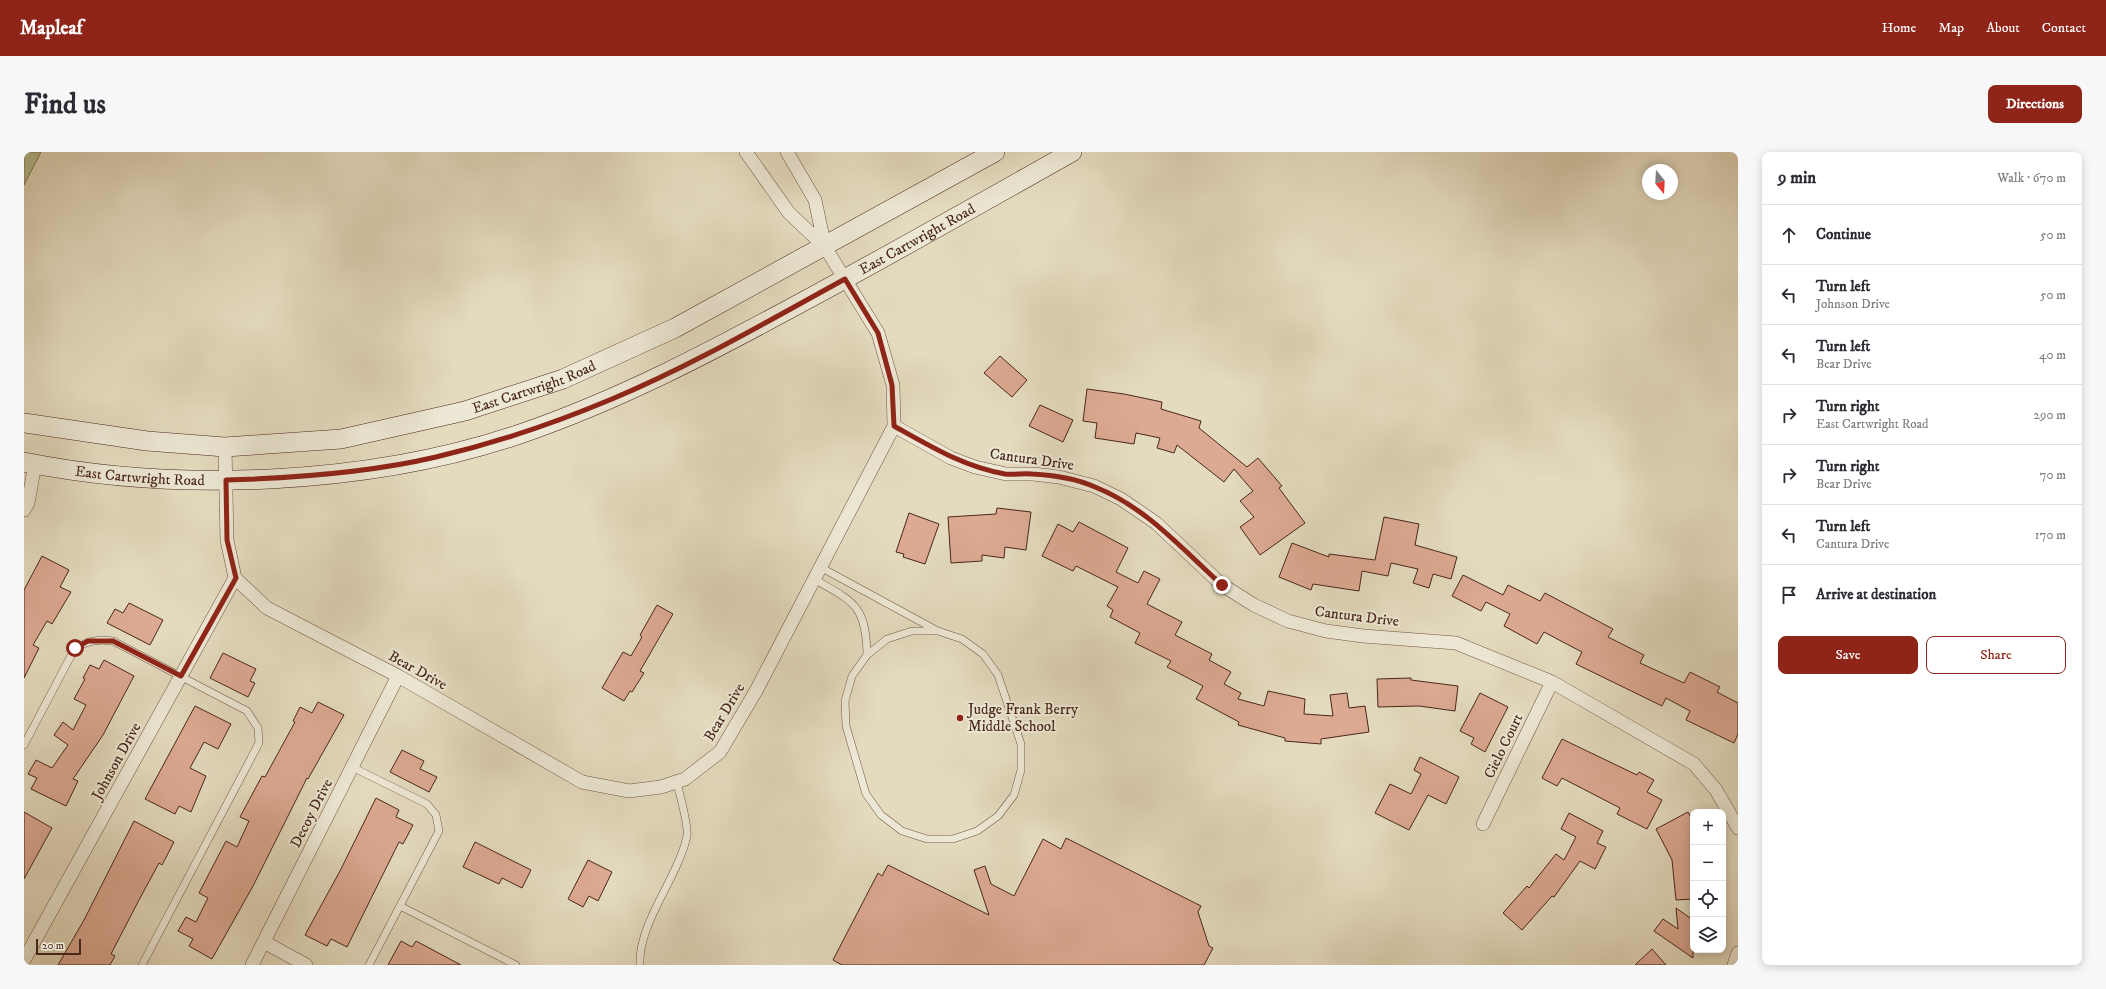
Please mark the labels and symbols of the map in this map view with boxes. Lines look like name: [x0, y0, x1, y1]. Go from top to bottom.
north arrow: [1642, 164, 1678, 200]
street label: East Cartwright Road: [856, 199, 979, 279]
street label: East Cartwright Road: [470, 356, 599, 418]
street label: Cantura Drive: [989, 444, 1075, 475]
street label: East Cartwright Road: [74, 462, 205, 490]
route end: [1213, 576, 1231, 594]
street label: Cantura Drive: [1314, 602, 1400, 631]
route start: [66, 639, 84, 657]
street label: Bear Drive: [385, 647, 450, 694]
street label: Bear Drive: [700, 680, 749, 745]
place label: Judge Frank Berry Middle School: [966, 700, 1079, 736]
street label: Cielo Court: [1480, 710, 1527, 782]
marker: Judge Frank Berry Middle School: [955, 713, 965, 723]
street label: Johnson Drive: [86, 719, 145, 805]
street label: Decoy Drive: [286, 776, 337, 851]
scale bar: [36, 937, 81, 956]

